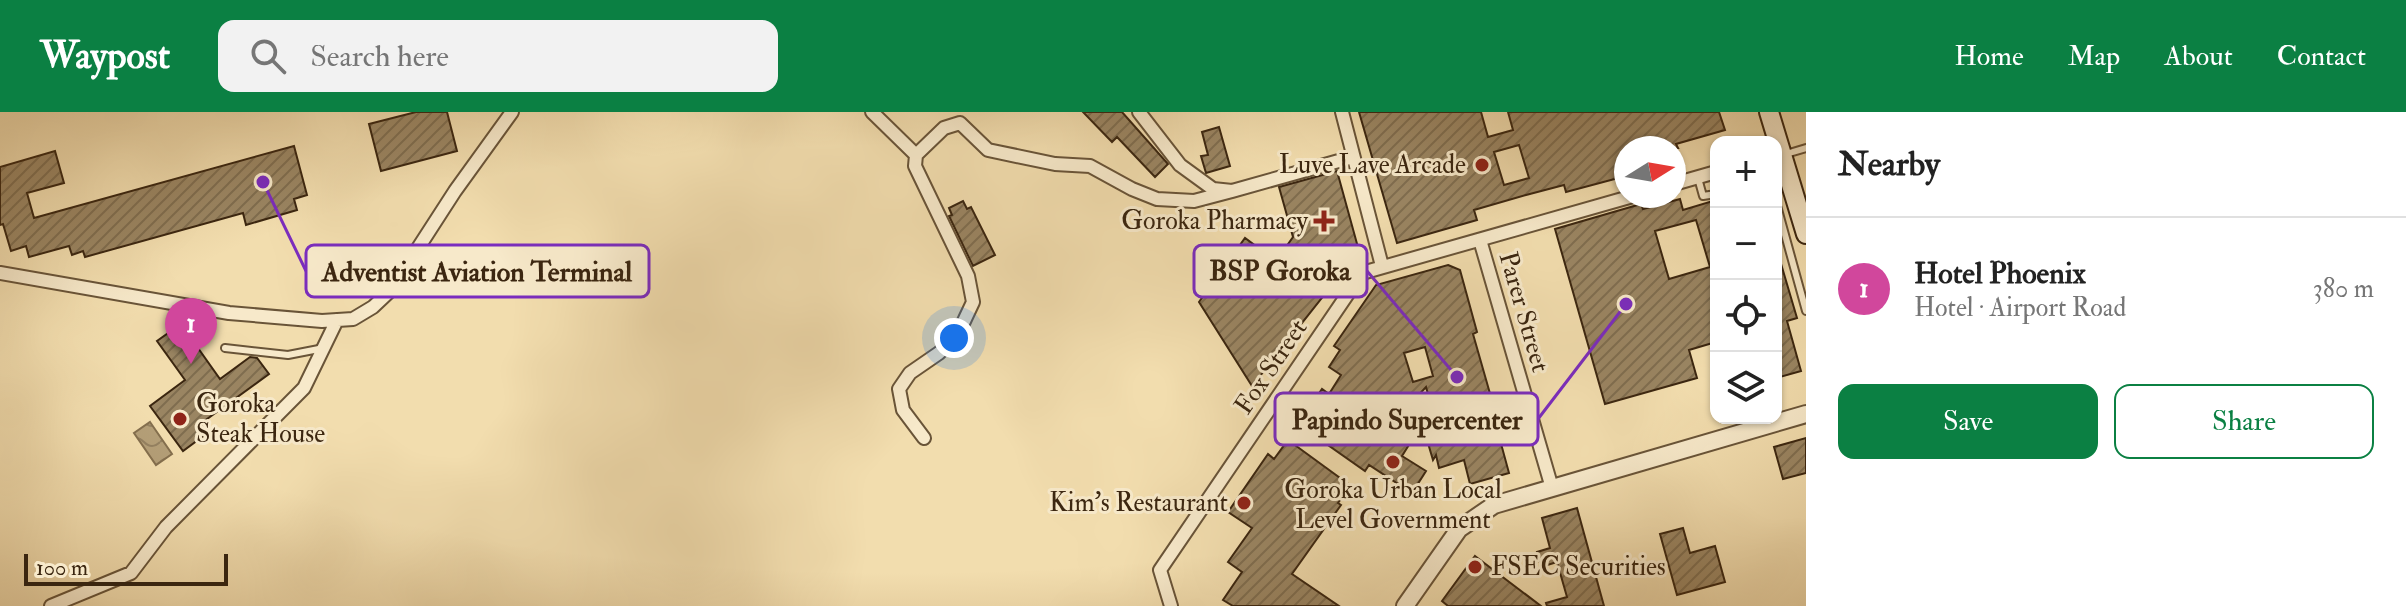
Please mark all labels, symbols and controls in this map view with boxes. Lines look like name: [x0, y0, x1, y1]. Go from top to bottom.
search box: [218, 20, 778, 92]
text: Waypost: [40, 32, 170, 80]
icon: search: [246, 34, 290, 78]
text: Search here: [310, 38, 449, 75]
text: Home: [1954, 39, 2024, 74]
text: Map: [2068, 39, 2120, 74]
text: About: [2164, 39, 2233, 74]
text: Contact: [2277, 39, 2366, 74]
north arrow: [1614, 136, 1686, 208]
map controls: [1710, 136, 1782, 424]
button: +: [1710, 136, 1782, 208]
text: Nearby: [1838, 143, 1940, 186]
place label: Luve Lave Arcade: [1279, 149, 1466, 181]
marker: Luve Lave Arcade: [1473, 156, 1491, 174]
place label: Goroka Pharmacy: [1121, 205, 1309, 237]
button: −: [1710, 208, 1782, 280]
marker: Goroka Pharmacy: [1315, 212, 1333, 230]
callout: Adventist Aviation Terminal: [306, 245, 649, 297]
callout: BSP Goroka: [1194, 245, 1367, 297]
street label: Parer Street: [1492, 248, 1556, 376]
text: BSP Goroka: [1209, 254, 1352, 289]
text: Adventist Aviation Terminal: [321, 255, 633, 290]
text: Hotel Phoenix: [1914, 255, 2086, 292]
text: 1: [1859, 273, 1869, 305]
text: 380 m: [2313, 273, 2374, 305]
button: locate: [1710, 280, 1782, 352]
text: Hotel · Airport Road: [1914, 292, 2126, 324]
pin: 1: [165, 298, 217, 364]
street label: Fox Street: [1228, 313, 1314, 421]
your location: [934, 318, 974, 358]
button: layers: [1710, 352, 1782, 424]
button: Save: [1838, 384, 2098, 459]
button: Share: [2114, 384, 2374, 459]
place label: Goroka Steak House: [196, 388, 325, 450]
callout: Papindo Supercenter: [1275, 393, 1538, 445]
text: Papindo Supercenter: [1292, 403, 1523, 438]
marker: Goroka Steak House: [171, 410, 189, 428]
marker: Goroka Urban Local Level Government: [1384, 453, 1402, 471]
place label: Goroka Urban Local Level Government: [1284, 474, 1502, 536]
place label: Kim's Restaurant: [1049, 487, 1228, 519]
marker: Kim's Restaurant: [1235, 494, 1253, 512]
scale bar: [24, 550, 228, 586]
place label: FSEC Securities: [1491, 551, 1666, 583]
text: 100 m: [36, 554, 88, 582]
marker: FSEC Securities: [1466, 558, 1484, 576]

